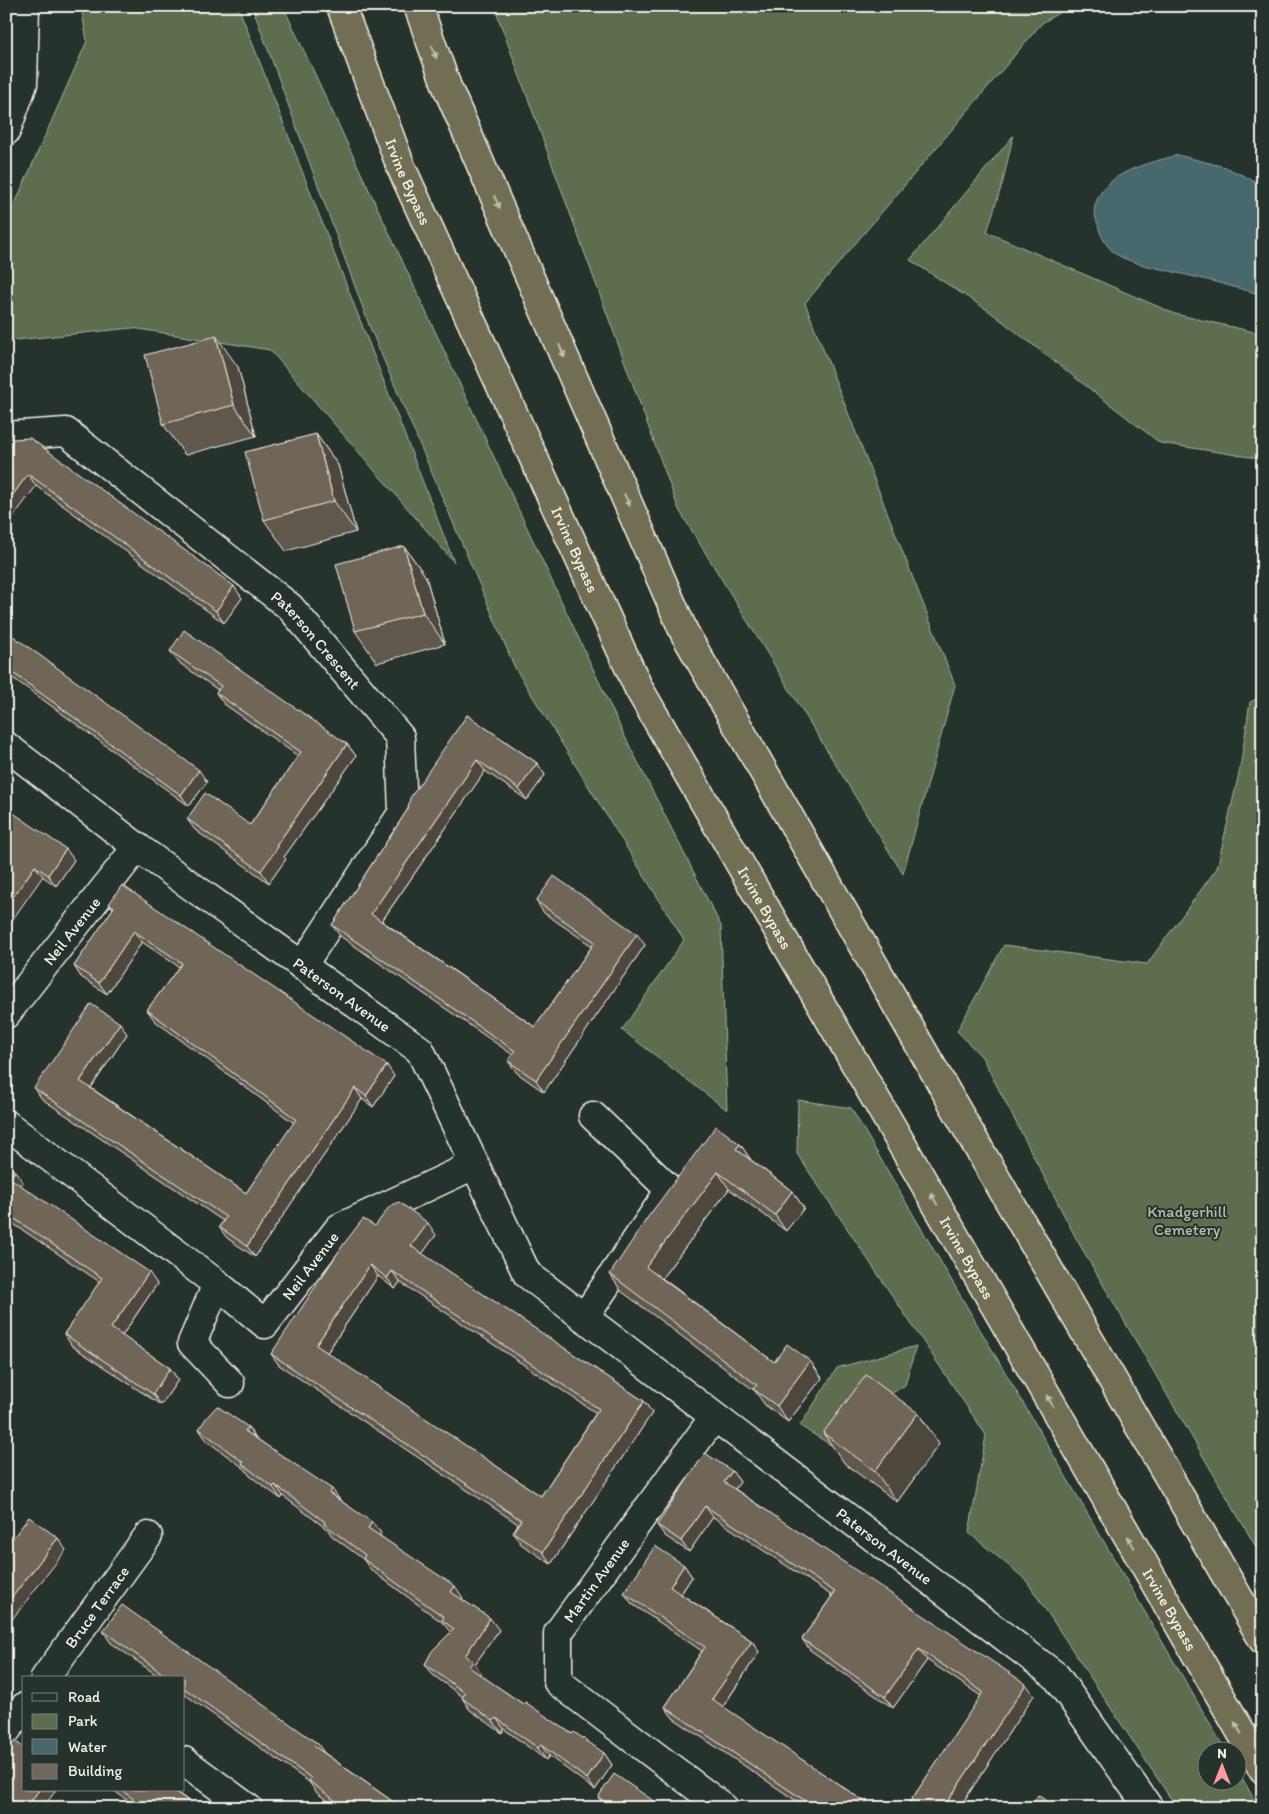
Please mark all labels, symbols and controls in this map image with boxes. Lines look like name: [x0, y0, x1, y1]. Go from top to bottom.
one-way arrow: [430, 45, 438, 60]
street label: Irvine Bypass: [381, 136, 435, 228]
one-way arrow: [493, 195, 501, 209]
one-way arrow: [558, 344, 566, 358]
one-way arrow: [623, 493, 631, 507]
street label: Irvine Bypass: [547, 504, 603, 596]
street label: Paterson Crescent: [267, 587, 364, 693]
street label: Irvine Bypass: [733, 863, 796, 953]
street label: Neil Avenue: [39, 893, 104, 969]
street label: Paterson Avenue: [290, 953, 395, 1036]
one-way arrow: [930, 1192, 938, 1207]
park label: Knadgerhill Cemetery: [1147, 1202, 1227, 1239]
street label: Irvine Bypass: [935, 1213, 998, 1303]
street label: Neil Avenue: [278, 1228, 343, 1304]
one-way arrow: [1046, 1393, 1054, 1408]
street label: Paterson Avenue: [833, 1504, 936, 1589]
street label: Martin Avenue: [559, 1534, 634, 1626]
one-way arrow: [1127, 1534, 1135, 1549]
street label: Bruce Terrace: [61, 1562, 133, 1652]
street label: Irvine Bypass: [1138, 1565, 1201, 1654]
legend: [22, 1676, 185, 1792]
text: Road: [68, 1688, 101, 1706]
text: Park: [68, 1712, 98, 1730]
one-way arrow: [1234, 1721, 1243, 1735]
text: Water: [68, 1738, 107, 1756]
north arrow: [1196, 1742, 1246, 1792]
text: N: [1217, 1745, 1227, 1762]
text: Building: [68, 1762, 122, 1780]

